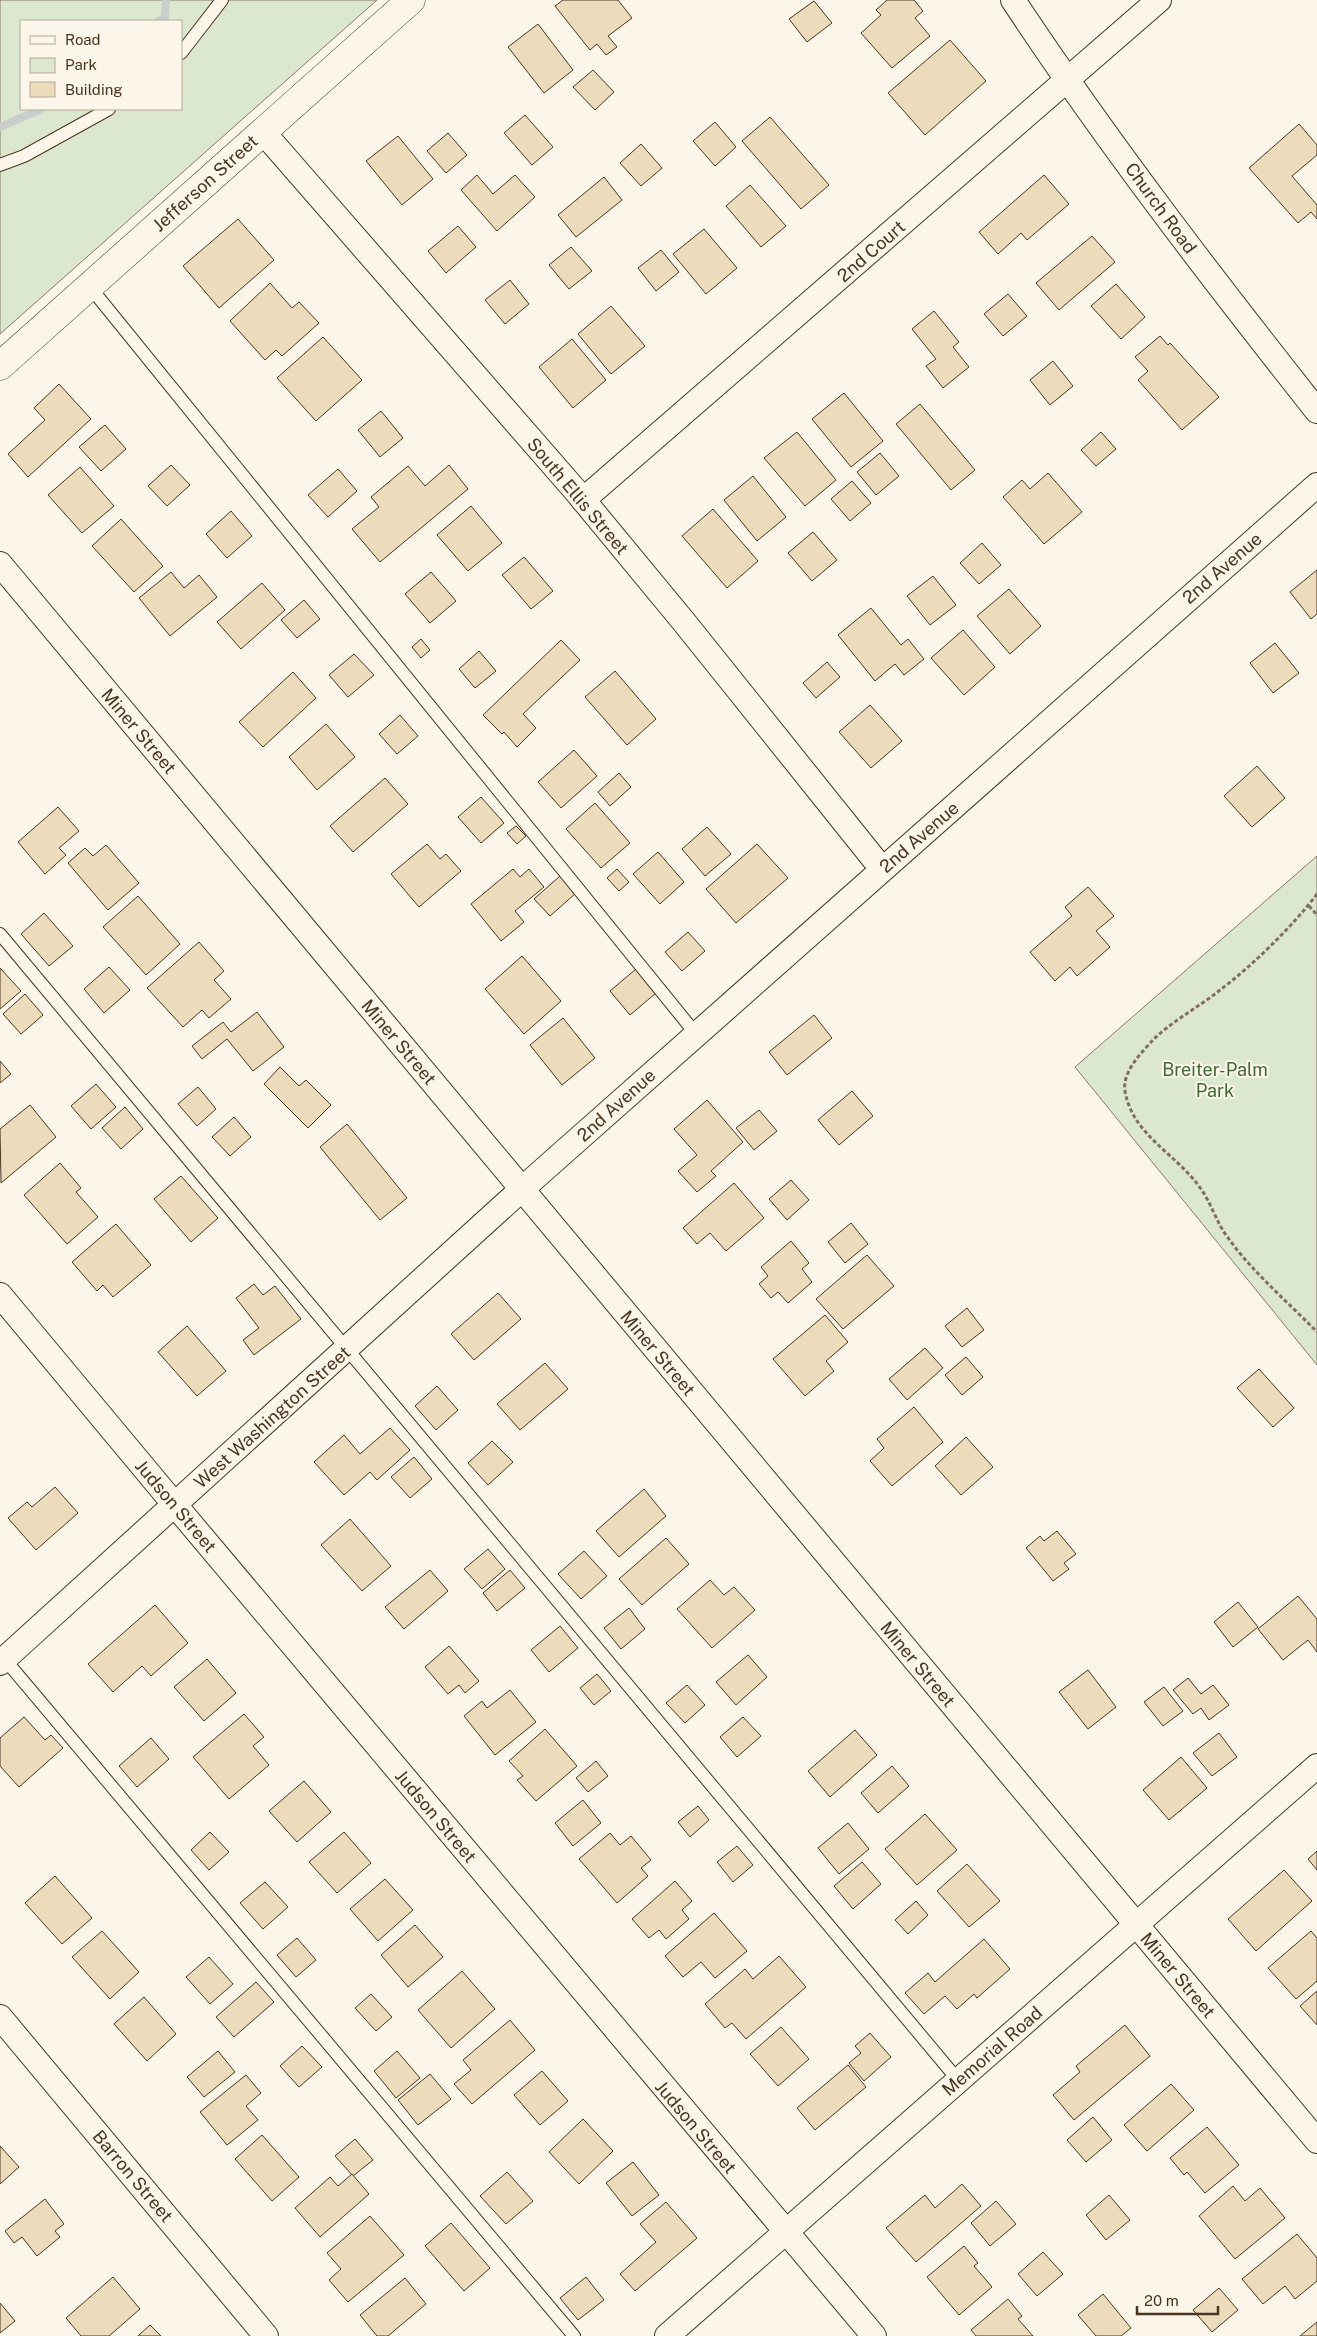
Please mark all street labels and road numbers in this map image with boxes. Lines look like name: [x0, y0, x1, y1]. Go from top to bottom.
street label: Jefferson Street: [148, 130, 262, 236]
street label: Church Road: [1121, 158, 1201, 258]
street label: 2nd Court: [833, 216, 909, 286]
street label: South Ellis Street: [523, 433, 633, 559]
street label: 2nd Avenue: [1178, 528, 1266, 608]
street label: Miner Street: [97, 684, 181, 778]
street label: 2nd Avenue: [875, 797, 963, 877]
street label: Miner Street: [357, 995, 441, 1089]
street label: 2nd Avenue: [573, 1064, 659, 1146]
street label: Miner Street: [616, 1306, 700, 1400]
street label: West Washington Street: [190, 1341, 354, 1493]
street label: Judson Street: [131, 1455, 221, 1557]
street label: Miner Street: [876, 1617, 960, 1711]
street label: Judson Street: [391, 1765, 481, 1867]
street label: Miner Street: [1136, 1928, 1220, 2022]
street label: Memorial Road: [938, 2002, 1046, 2100]
street label: Judson Street: [651, 2076, 741, 2178]
street label: Barron Street: [88, 2126, 178, 2226]

